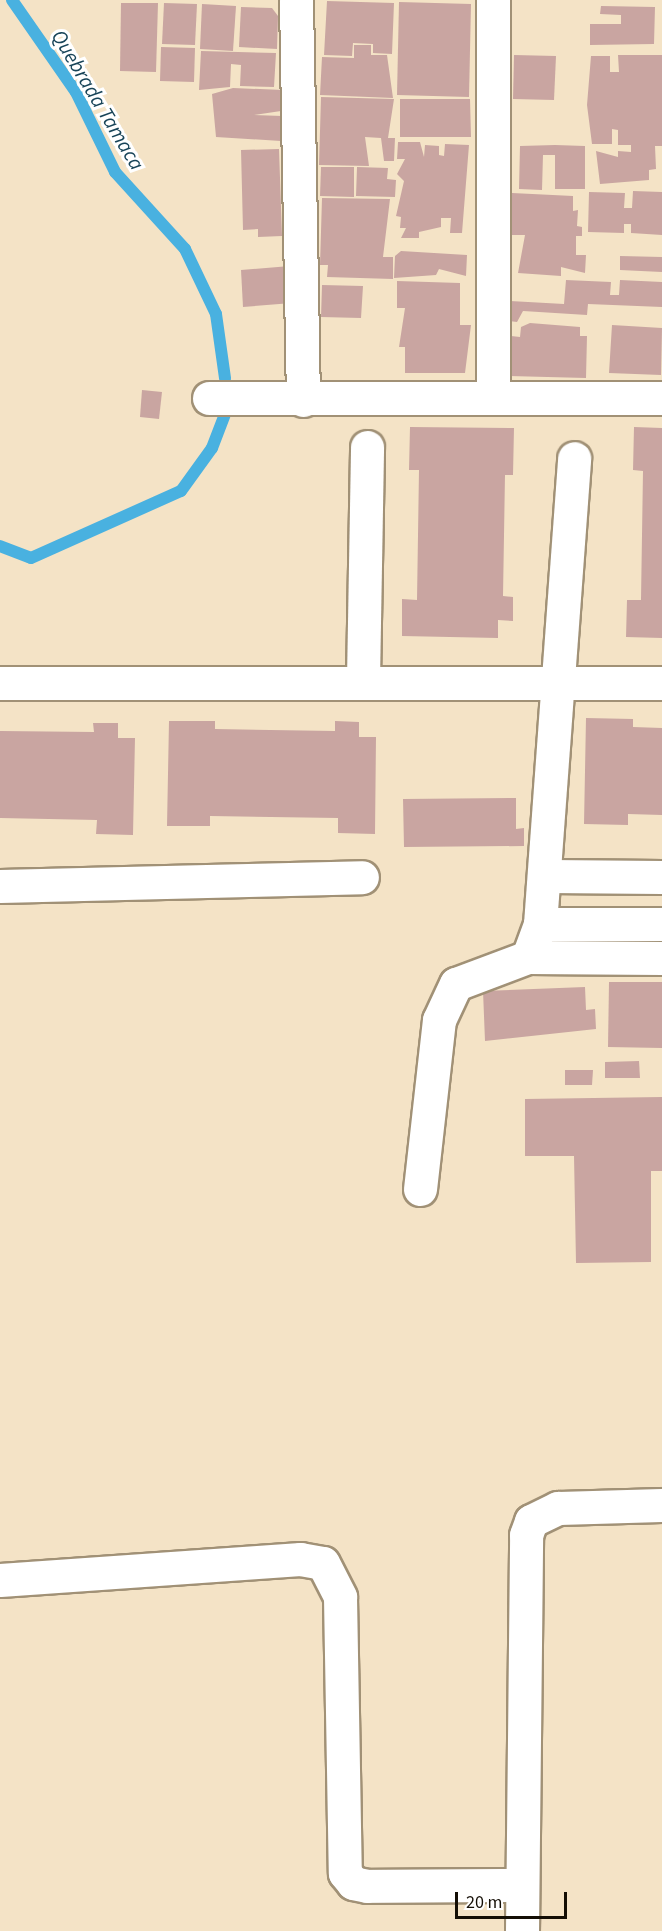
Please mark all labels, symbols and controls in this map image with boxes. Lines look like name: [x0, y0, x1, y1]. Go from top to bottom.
water label: Quebrada Tamaca: [46, 25, 150, 175]
scale bar: [458, 1880, 570, 1918]
text: 20 m: [466, 1890, 502, 1915]

